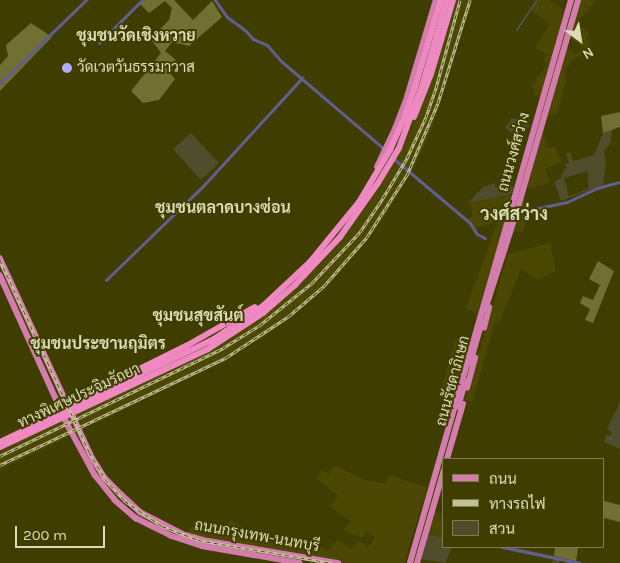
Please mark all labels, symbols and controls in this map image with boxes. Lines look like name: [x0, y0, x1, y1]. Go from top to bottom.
north arrow: [555, 15, 605, 65]
district label: ชุมชนวัดเชิงหวาย: [76, 26, 196, 46]
text: N: [579, 43, 597, 63]
place label: วัดเวตวันธรรมาวาส: [77, 59, 195, 77]
marker: วัดเวตวันธรรมาวาส: [61, 62, 73, 74]
street label: ถนนวงศ์สว่าง: [494, 110, 534, 194]
district label: ชุมชนตลาดบางซ่อน: [155, 198, 291, 218]
district label: วงศ์สว่าง: [480, 203, 548, 225]
district label: ชุมชนสุขสันต์: [152, 306, 244, 326]
district label: ชุมชนประชานฤมิตร: [30, 334, 166, 354]
street label: ถนนรัชดาภิเษก: [432, 334, 474, 428]
street label: ทางพิเศษประจิมรัถยา: [15, 360, 143, 432]
legend: [442, 458, 605, 548]
text: ถนน: [489, 470, 517, 488]
text: ทางรถไฟ: [489, 495, 546, 513]
scale bar: [18, 516, 108, 548]
street label: ถนนกรุงเทพ-นนทบุรี: [193, 516, 321, 556]
text: สวน: [489, 520, 515, 538]
text: 200 m: [23, 526, 67, 544]

